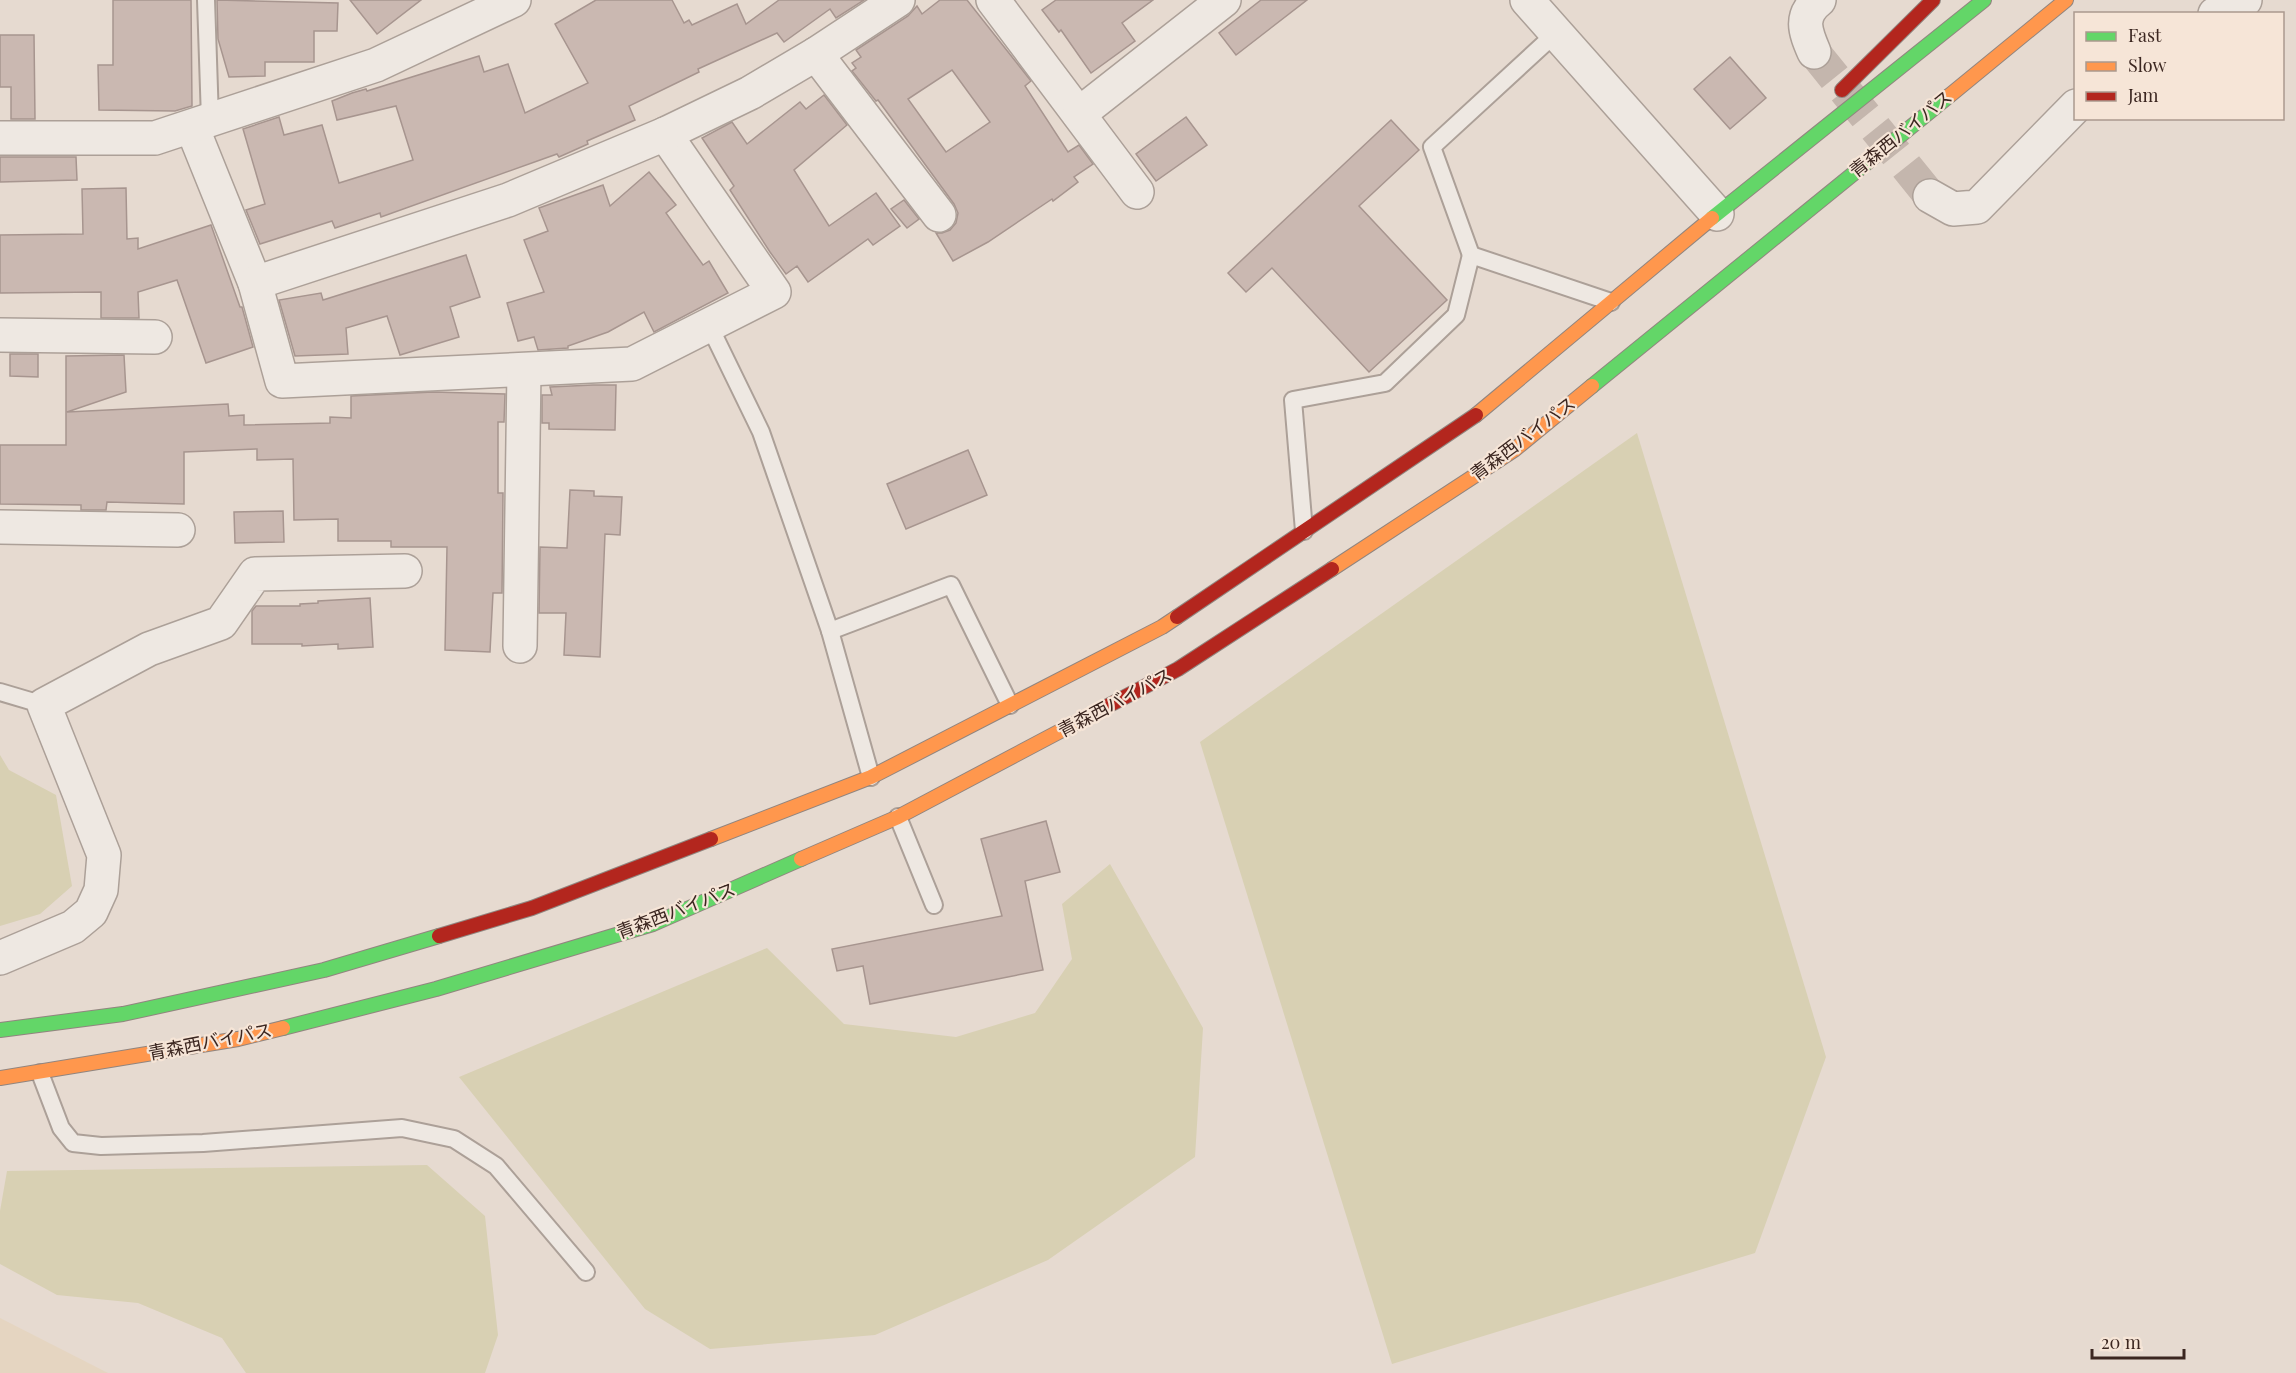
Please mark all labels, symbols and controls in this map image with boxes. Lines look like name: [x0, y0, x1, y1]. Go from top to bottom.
legend: [2074, 12, 2284, 120]
text: Fast: [2128, 23, 2162, 47]
text: Slow: [2128, 53, 2166, 77]
text: Jam: [2127, 83, 2158, 107]
street label: 青森西バイパス: [1844, 84, 1957, 182]
street label: 青森西バイパス: [1465, 391, 1580, 486]
street label: 青森西バイパス: [1053, 662, 1176, 742]
street label: 青森西バイパス: [613, 876, 739, 944]
street label: 青森西バイパス: [146, 1017, 274, 1065]
scale bar: [2092, 1322, 2184, 1360]
text: 20 m: [2101, 1330, 2141, 1354]

